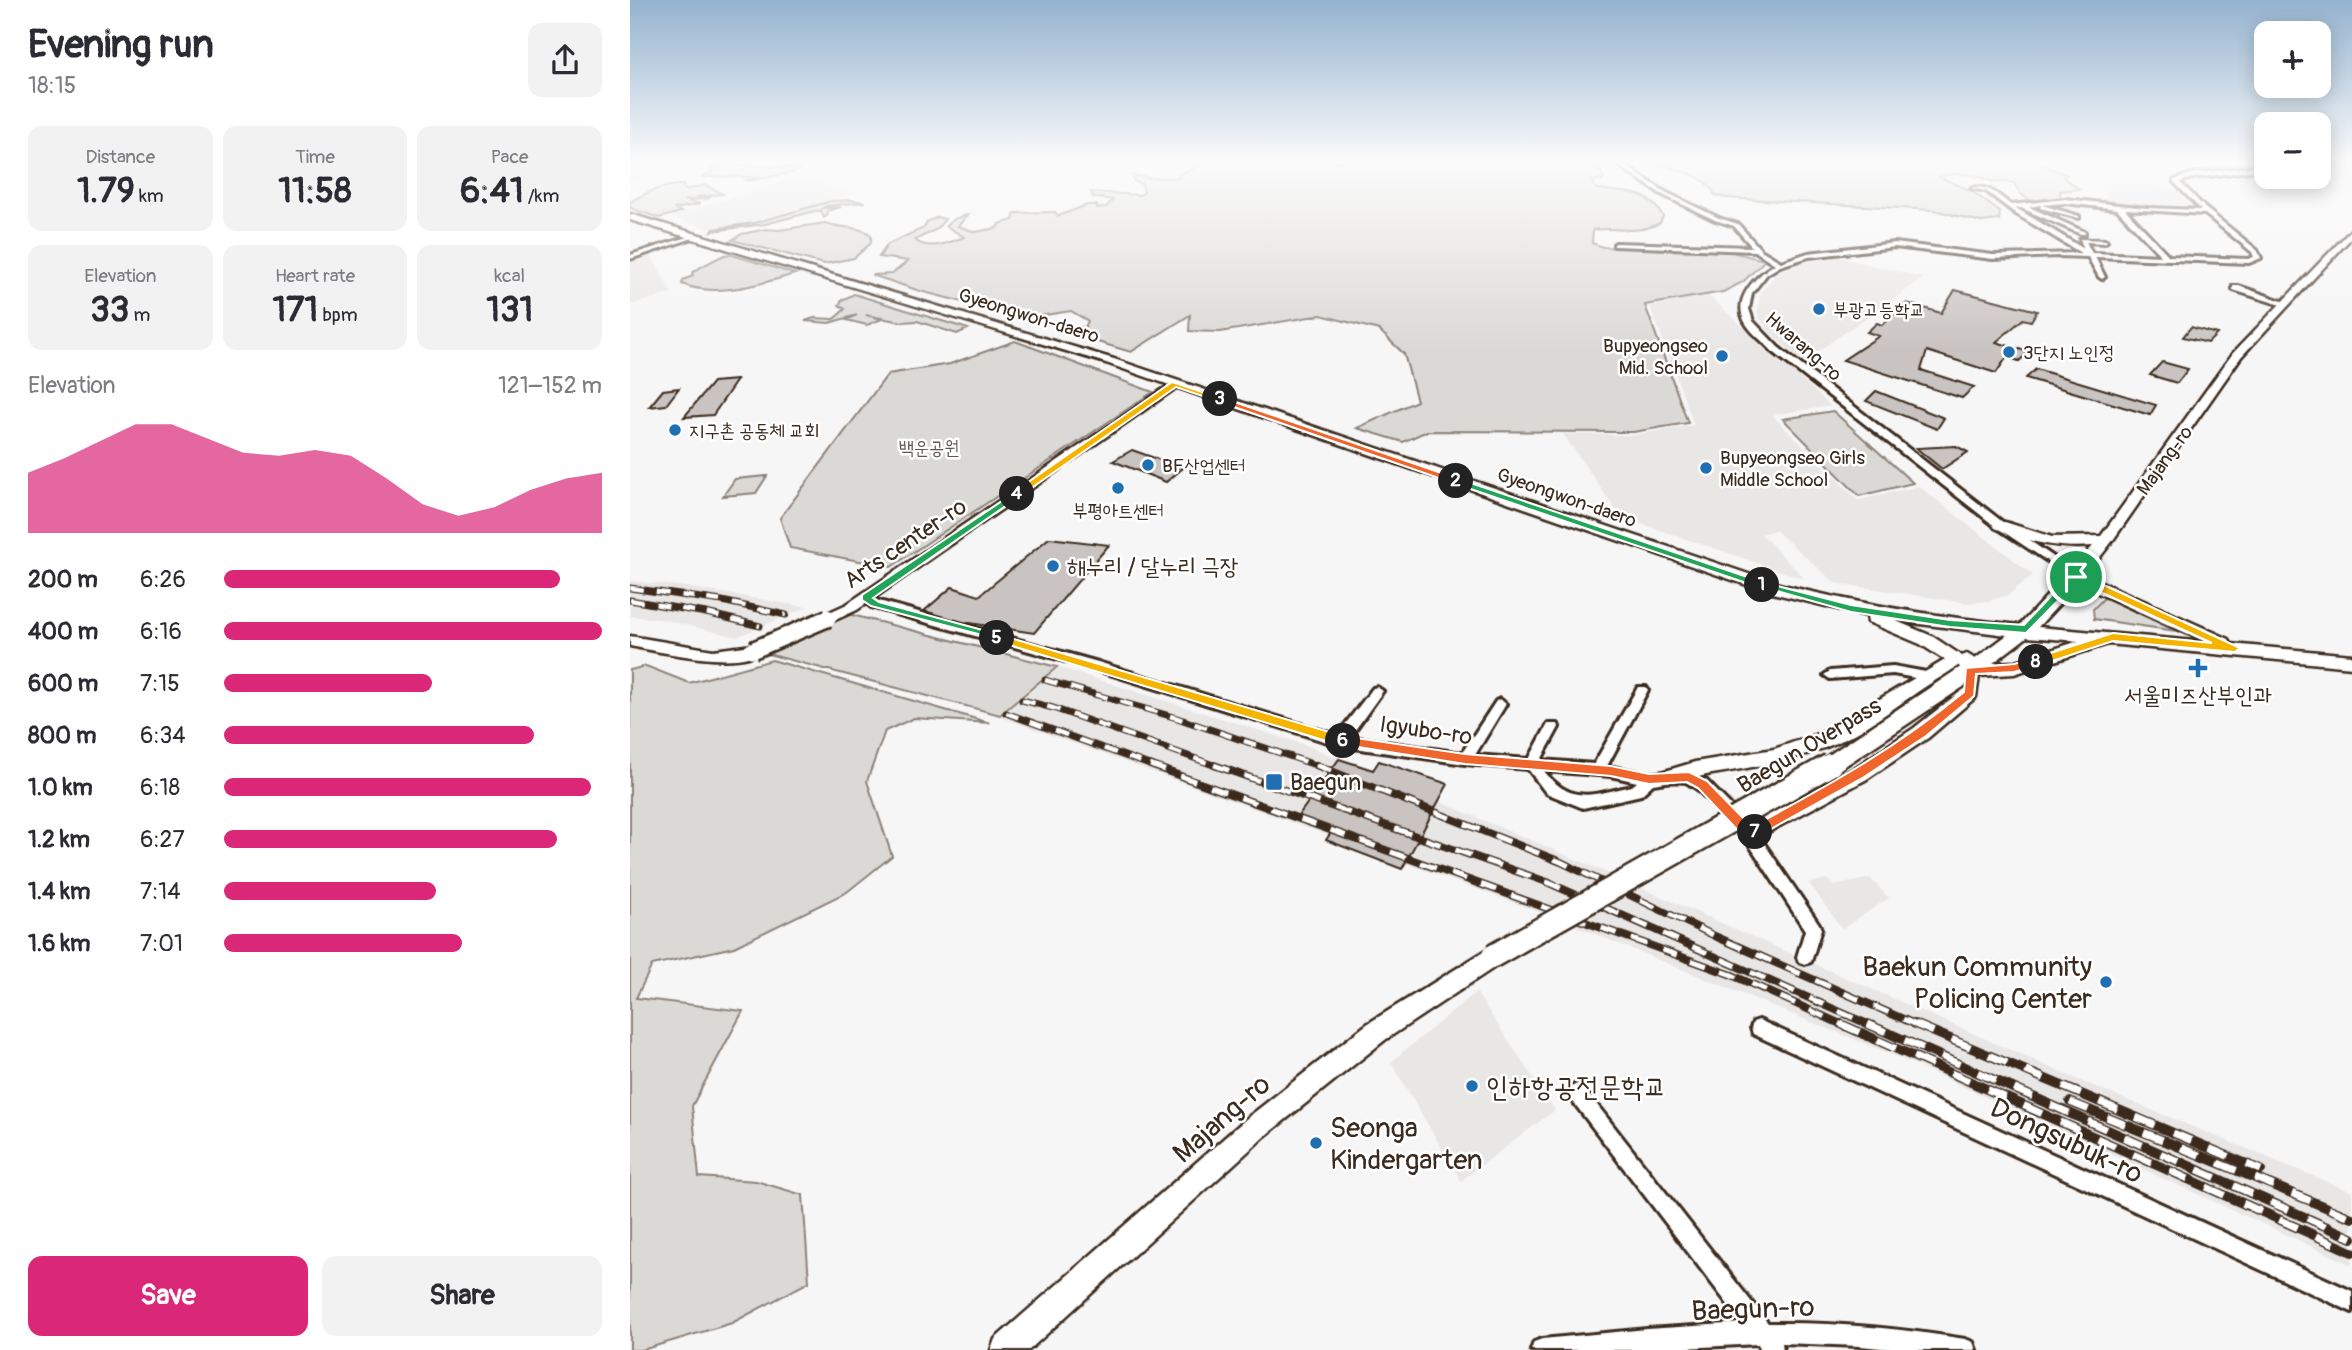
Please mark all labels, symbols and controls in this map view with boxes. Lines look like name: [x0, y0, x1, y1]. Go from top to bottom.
text: Evening run: [28, 21, 214, 69]
map controls: [2254, 21, 2331, 189]
button: +: [2254, 21, 2331, 98]
button: share: [528, 23, 602, 97]
text: 18:15: [28, 71, 76, 100]
button: −: [2254, 112, 2331, 189]
text: Distance: [86, 145, 155, 169]
text: Time: [295, 145, 335, 169]
text: Pace: [491, 145, 528, 169]
text: 1.79: [77, 169, 135, 213]
text: 11:58: [278, 169, 352, 213]
text: 6:41: [460, 169, 524, 213]
text: km: [135, 184, 164, 208]
text: /km: [524, 184, 559, 208]
text: Elevation: [84, 264, 157, 288]
text: Heart rate: [275, 264, 355, 288]
text: kcal: [494, 264, 525, 288]
street label: Gyeongwon-daero: [955, 283, 1102, 349]
text: 33: [90, 288, 129, 332]
text: 171: [272, 288, 318, 332]
text: 131: [486, 288, 533, 332]
place label: 부광고등학교: [1833, 298, 1925, 322]
marker: 부광고등학교: [1811, 301, 1827, 317]
text: m: [129, 303, 150, 327]
text: bpm: [318, 303, 358, 327]
street label: Hwarang-ro: [1760, 307, 1847, 387]
place label: Bupyeongseo Mid. School: [1603, 334, 1708, 380]
place label: 3단지 노인정: [2023, 341, 2114, 365]
marker: 3단지 노인정: [2001, 344, 2017, 360]
marker: Bupyeongseo Mid. School: [1714, 348, 1730, 364]
text: Elevation: [28, 371, 116, 400]
text: 121–152 m: [498, 371, 602, 400]
pin: 3: [1202, 382, 1238, 416]
text: 3: [1214, 386, 1225, 410]
place label: 지구촌 공동체 교회: [689, 419, 820, 443]
street label: Majang-ro: [2132, 421, 2198, 500]
marker: 지구촌 공동체 교회: [667, 422, 683, 438]
park label: 백운공원: [898, 436, 960, 460]
place label: Bupyeongseo Girls Middle School: [1720, 446, 1865, 492]
place label: BF산업센터: [1162, 454, 1245, 478]
marker: BF산업센터: [1140, 457, 1156, 473]
marker: Bupyeongseo Girls Middle School: [1698, 460, 1714, 476]
pin: 2: [1438, 463, 1474, 498]
street label: Gyeongwon-daero: [1494, 463, 1640, 533]
text: 2: [1450, 468, 1461, 492]
pin: 4: [1000, 476, 1034, 512]
marker: 부평아트센터: [1110, 480, 1126, 496]
text: 4: [1011, 481, 1022, 505]
street label: Arts center-ro: [838, 492, 972, 595]
place label: 부평아트센터: [1072, 499, 1164, 523]
pin: [2046, 547, 2106, 607]
place label: 해누리 / 달누리 극장: [1067, 552, 1238, 581]
marker: 해누리 / 달누리 극장: [1045, 558, 1061, 574]
icon: arrive: [2057, 558, 2095, 596]
text: 200 m: [28, 565, 98, 594]
text: 6:26: [140, 565, 186, 594]
pin: 1: [1744, 568, 1780, 602]
text: 1: [1758, 572, 1765, 596]
text: 400 m: [28, 617, 98, 646]
text: 6:16: [140, 617, 182, 646]
pin: 5: [980, 620, 1014, 656]
text: 5: [991, 625, 1002, 649]
pin: 8: [2018, 644, 2054, 680]
text: 8: [2031, 649, 2040, 673]
marker: 서울미즈산부인과: [2188, 658, 2208, 678]
text: 600 m: [28, 669, 98, 698]
text: 7:15: [140, 669, 180, 698]
place label: 서울미즈산부인과: [2124, 681, 2272, 710]
street label: Baegun Overpass: [1732, 691, 1887, 800]
street label: Igyubo-ro: [1378, 710, 1474, 751]
text: 800 m: [28, 721, 96, 750]
text: 6:34: [140, 721, 186, 750]
pin: 6: [1326, 724, 1360, 758]
text: 6: [1337, 728, 1348, 752]
place label: Baegun: [1290, 768, 1361, 797]
marker: Baegun: [1264, 772, 1284, 792]
text: 1.0 km: [28, 773, 93, 802]
text: 6:18: [140, 773, 180, 802]
pin: 7: [1738, 814, 1772, 850]
text: 7: [1749, 819, 1760, 843]
text: 1.2 km: [28, 825, 90, 854]
text: 6:27: [140, 825, 185, 854]
text: 1.4 km: [28, 877, 90, 906]
text: 7:14: [140, 877, 181, 906]
text: 1.6 km: [28, 929, 90, 958]
text: 7:01: [140, 929, 183, 958]
place label: Baekun Community Policing Center: [1862, 950, 2092, 1017]
marker: Baekun Community Policing Center: [2098, 974, 2114, 990]
street label: Majang-ro: [1166, 1067, 1278, 1171]
place label: 인하항공전문학교: [1486, 1070, 1666, 1105]
marker: 인하항공전문학교: [1464, 1078, 1480, 1094]
street label: Dongsubuk-ro: [1985, 1091, 2148, 1192]
place label: Seonga Kindergarten: [1330, 1111, 1483, 1178]
marker: Seonga Kindergarten: [1308, 1135, 1324, 1151]
button: Save: [28, 1256, 308, 1336]
button: Share: [322, 1256, 602, 1336]
street label: Baegun-ro: [1691, 1290, 1815, 1329]

